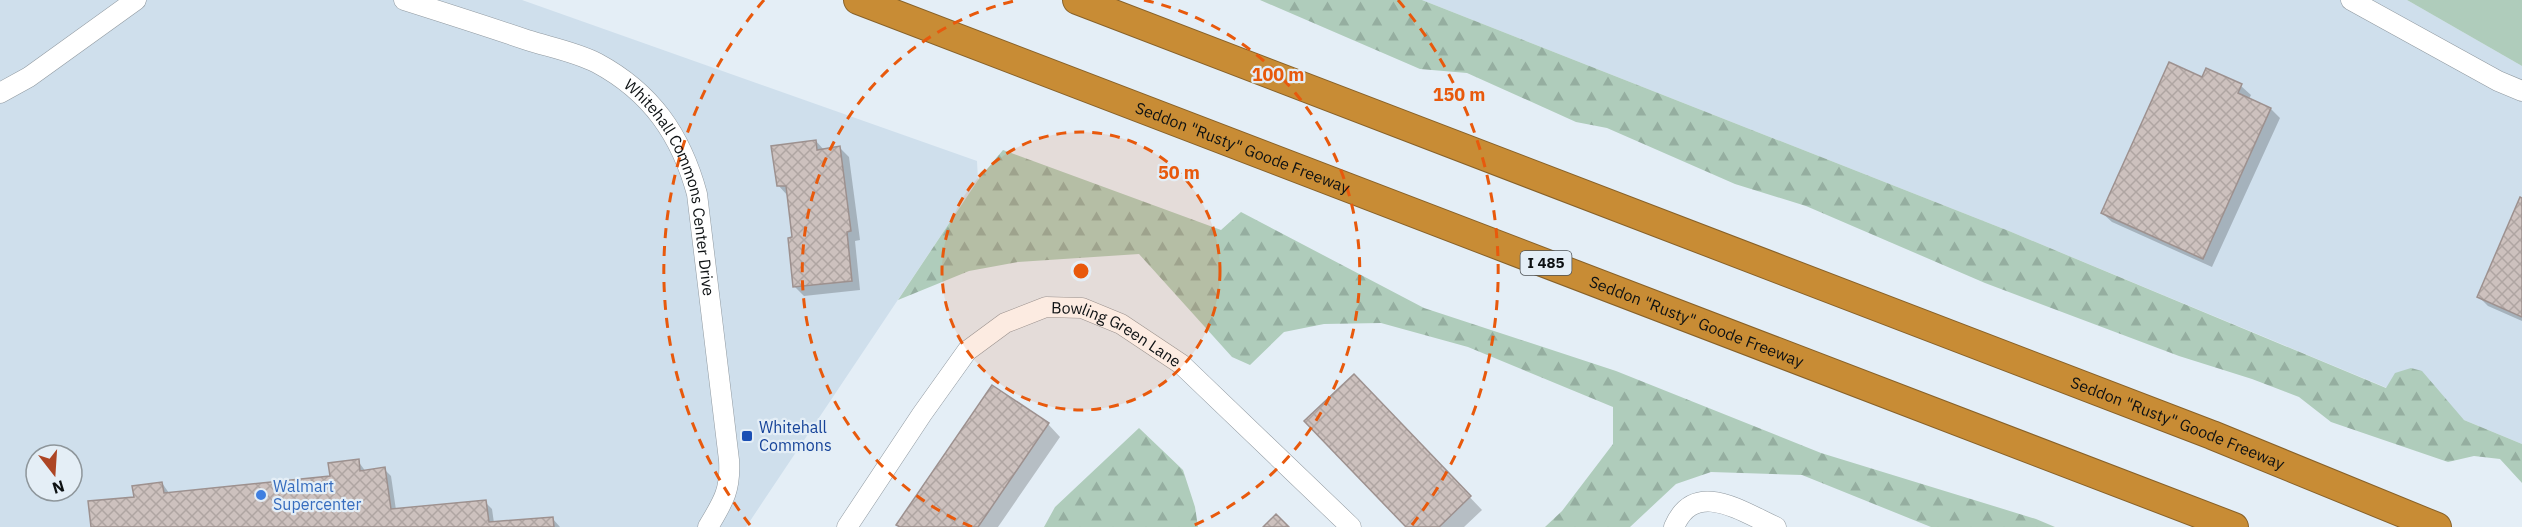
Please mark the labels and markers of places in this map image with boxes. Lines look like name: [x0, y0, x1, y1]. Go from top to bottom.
centre of rings: [1071, 261, 1091, 281]
place label: Whitehall Commons: [759, 417, 832, 455]
marker: Whitehall Commons: [740, 429, 754, 443]
place label: Walmart Supercenter: [273, 476, 361, 514]
marker: Walmart Supercenter: [254, 488, 268, 502]

